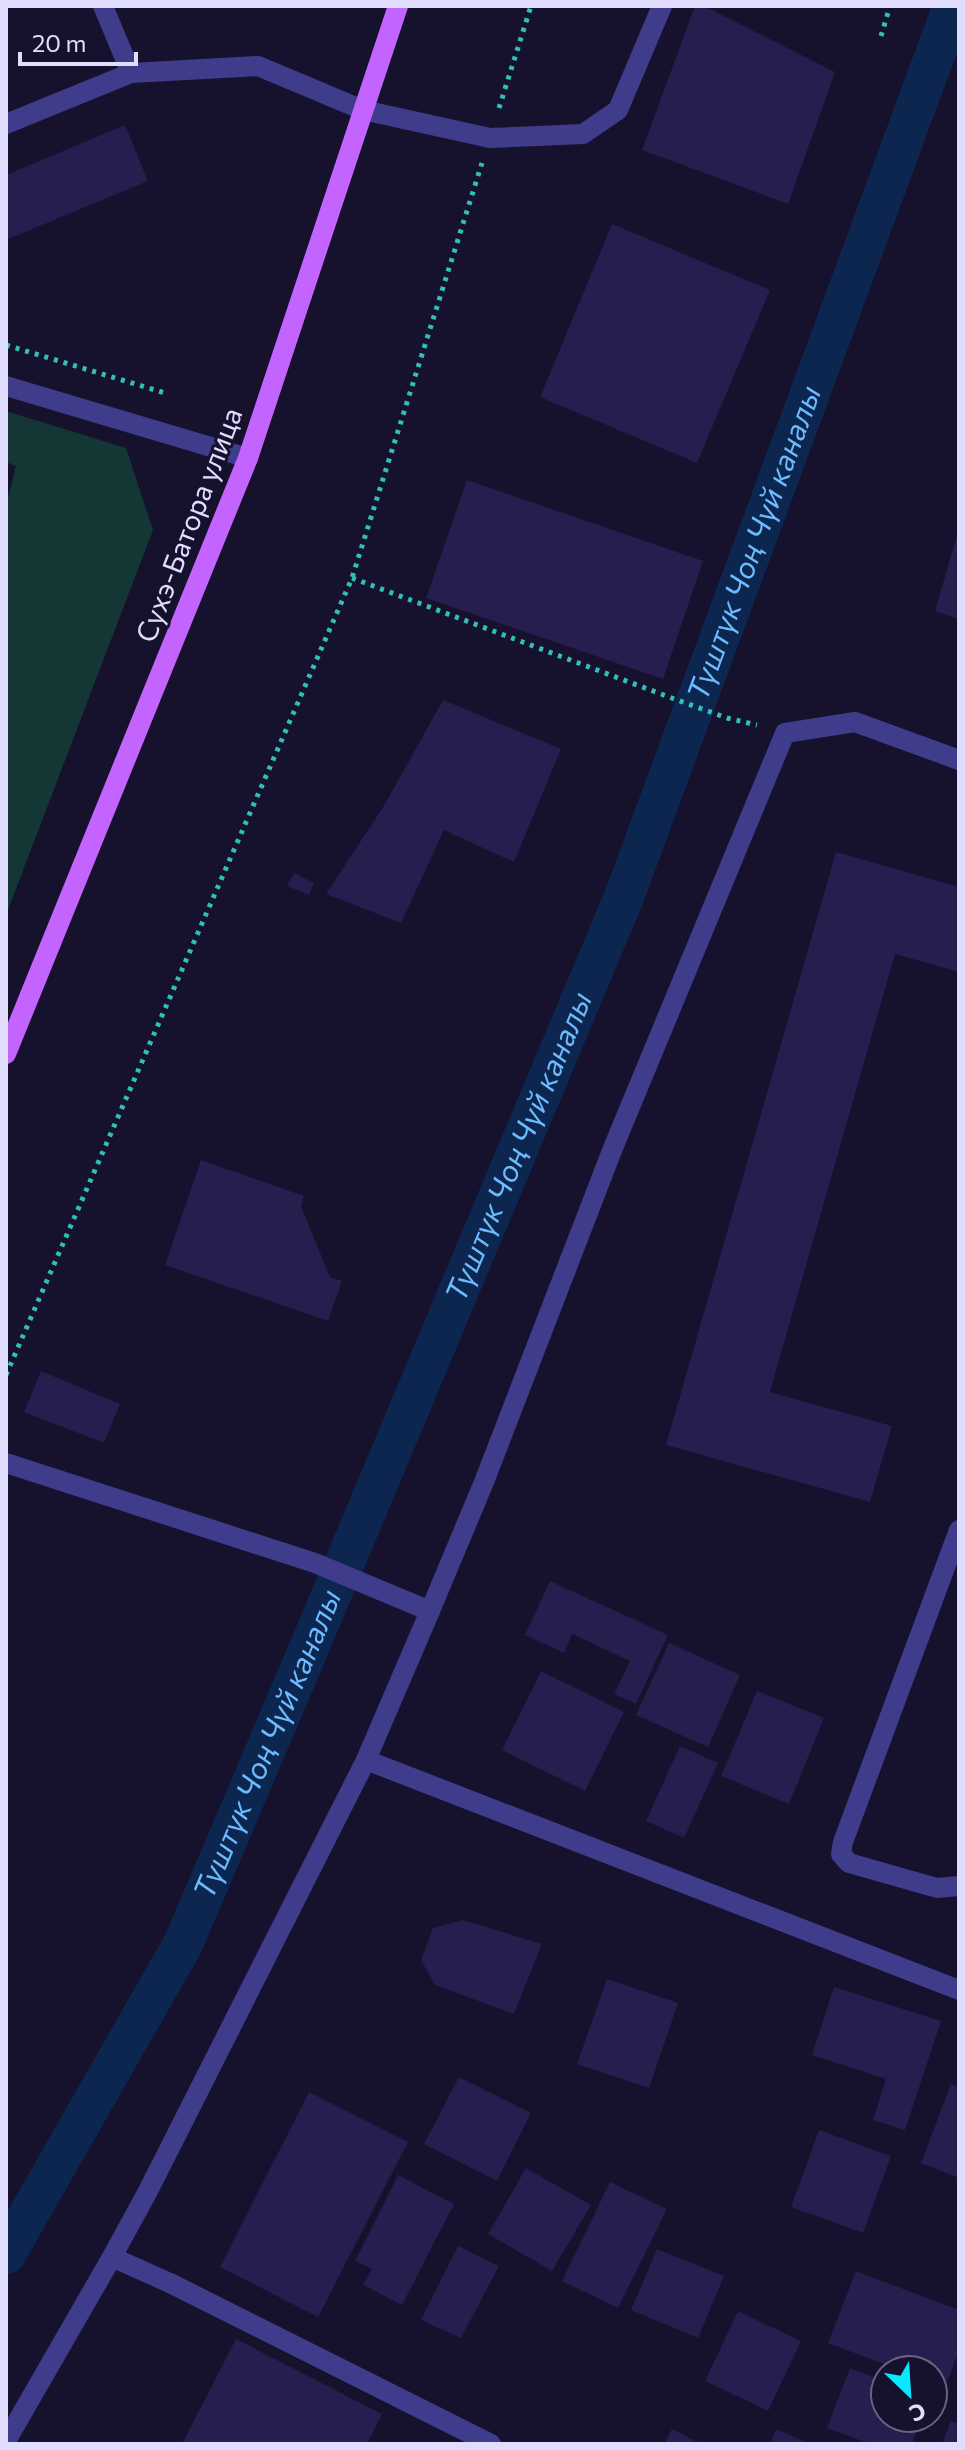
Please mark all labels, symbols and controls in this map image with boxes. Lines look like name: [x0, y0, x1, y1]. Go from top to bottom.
scale bar: [20, 16, 136, 66]
text: 20 m: [32, 28, 86, 57]
water label: Түштүк Чоң Чүй каналы: [677, 380, 827, 705]
street label: Сухэ-Батора улица: [128, 403, 248, 647]
water label: Түштүк Чоң Чүй каналы: [435, 986, 598, 1306]
water label: Түштүк Чоң Чүй каналы: [184, 1583, 348, 1903]
north arrow: [869, 2354, 949, 2434]
text: С: [905, 2397, 930, 2428]

